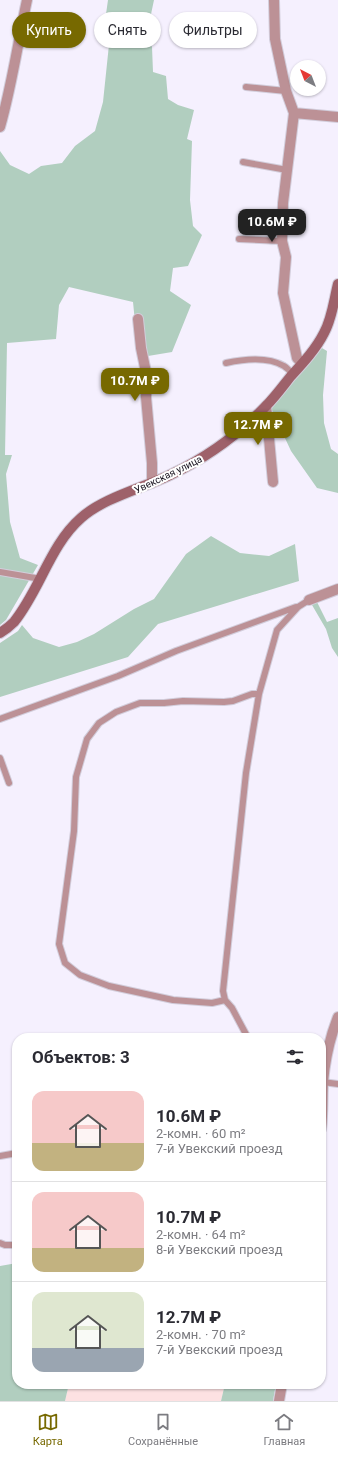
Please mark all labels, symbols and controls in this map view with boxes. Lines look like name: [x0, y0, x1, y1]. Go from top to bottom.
chip: Купить: [12, 12, 86, 48]
chip: Снять: [94, 12, 161, 48]
chip: Фильтры: [169, 12, 257, 48]
north arrow: [290, 60, 326, 96]
map controls: [290, 60, 326, 96]
pin: 10.6M ₽: [235, 209, 309, 243]
text: 10.6M ₽: [247, 214, 297, 229]
pin: 10.7M ₽: [98, 368, 172, 402]
text: 10.7M ₽: [110, 373, 160, 388]
pin: 12.7M ₽: [221, 412, 295, 446]
text: 12.7M ₽: [233, 417, 283, 432]
street label: Увекская улица: [133, 453, 204, 496]
icon: filters: [284, 1046, 306, 1068]
text: Объектов: 3: [32, 1047, 130, 1067]
text: 10.6M ₽: [156, 1106, 221, 1126]
icon: home: [64, 1107, 112, 1155]
text: 2-комн. · 60 m²: [156, 1126, 246, 1141]
text: 7-й Увекский проезд: [156, 1141, 282, 1156]
text: 10.7M ₽: [156, 1207, 221, 1227]
icon: home: [64, 1208, 112, 1256]
text: 2-комн. · 64 m²: [156, 1227, 246, 1242]
text: 8-й Увекский проезд: [156, 1242, 282, 1257]
text: 12.7M ₽: [156, 1307, 221, 1327]
icon: home: [64, 1308, 112, 1356]
text: 2-комн. · 70 m²: [156, 1327, 246, 1342]
text: 7-й Увекский проезд: [156, 1342, 282, 1357]
tab: Карта: [33, 1411, 63, 1448]
tab: Сохранённые: [128, 1411, 198, 1448]
tab: Главная: [264, 1411, 305, 1448]

